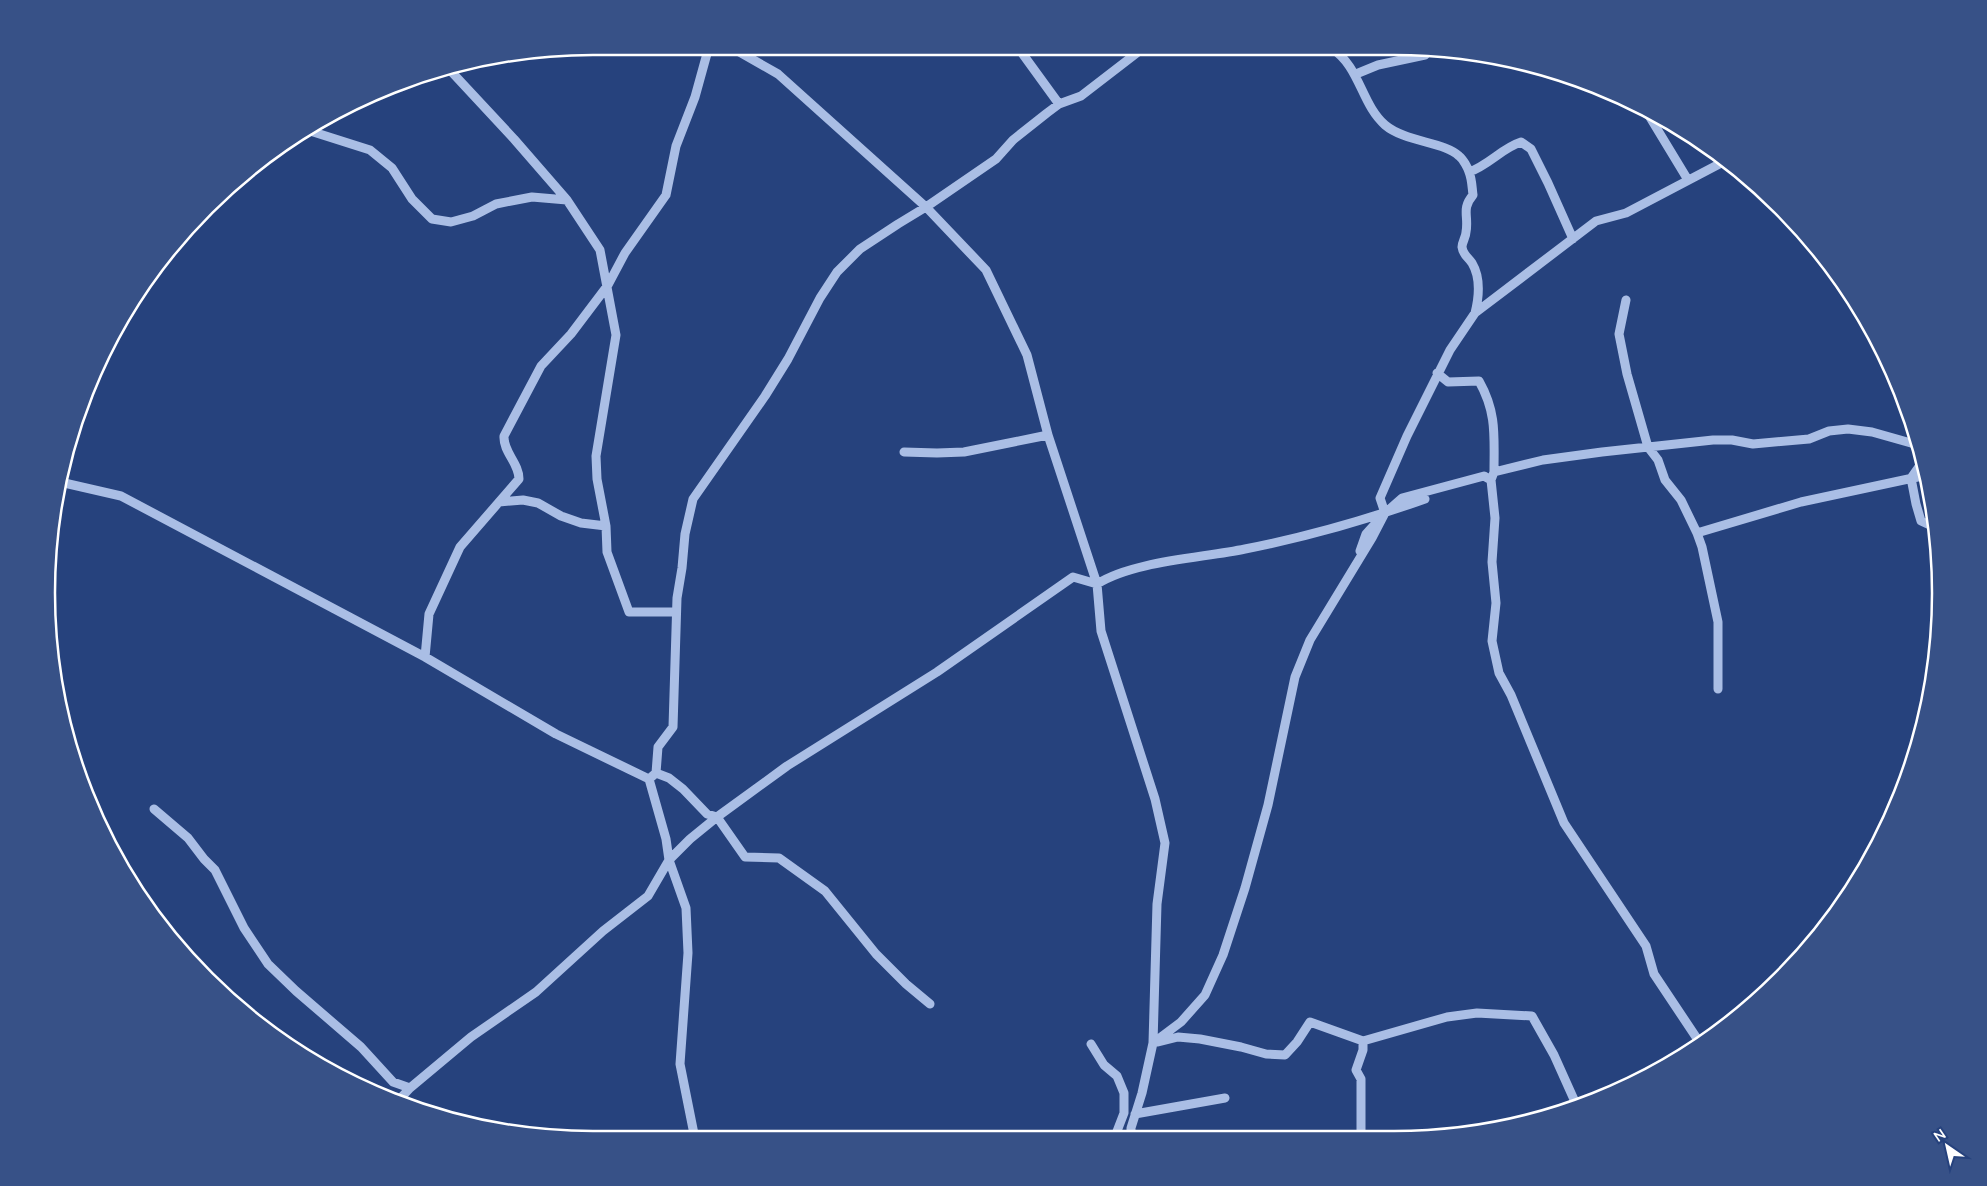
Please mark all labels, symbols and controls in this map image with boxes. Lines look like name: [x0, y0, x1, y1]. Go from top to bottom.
north arrow: [1922, 1121, 1972, 1171]
text: N: [1930, 1125, 1949, 1145]

